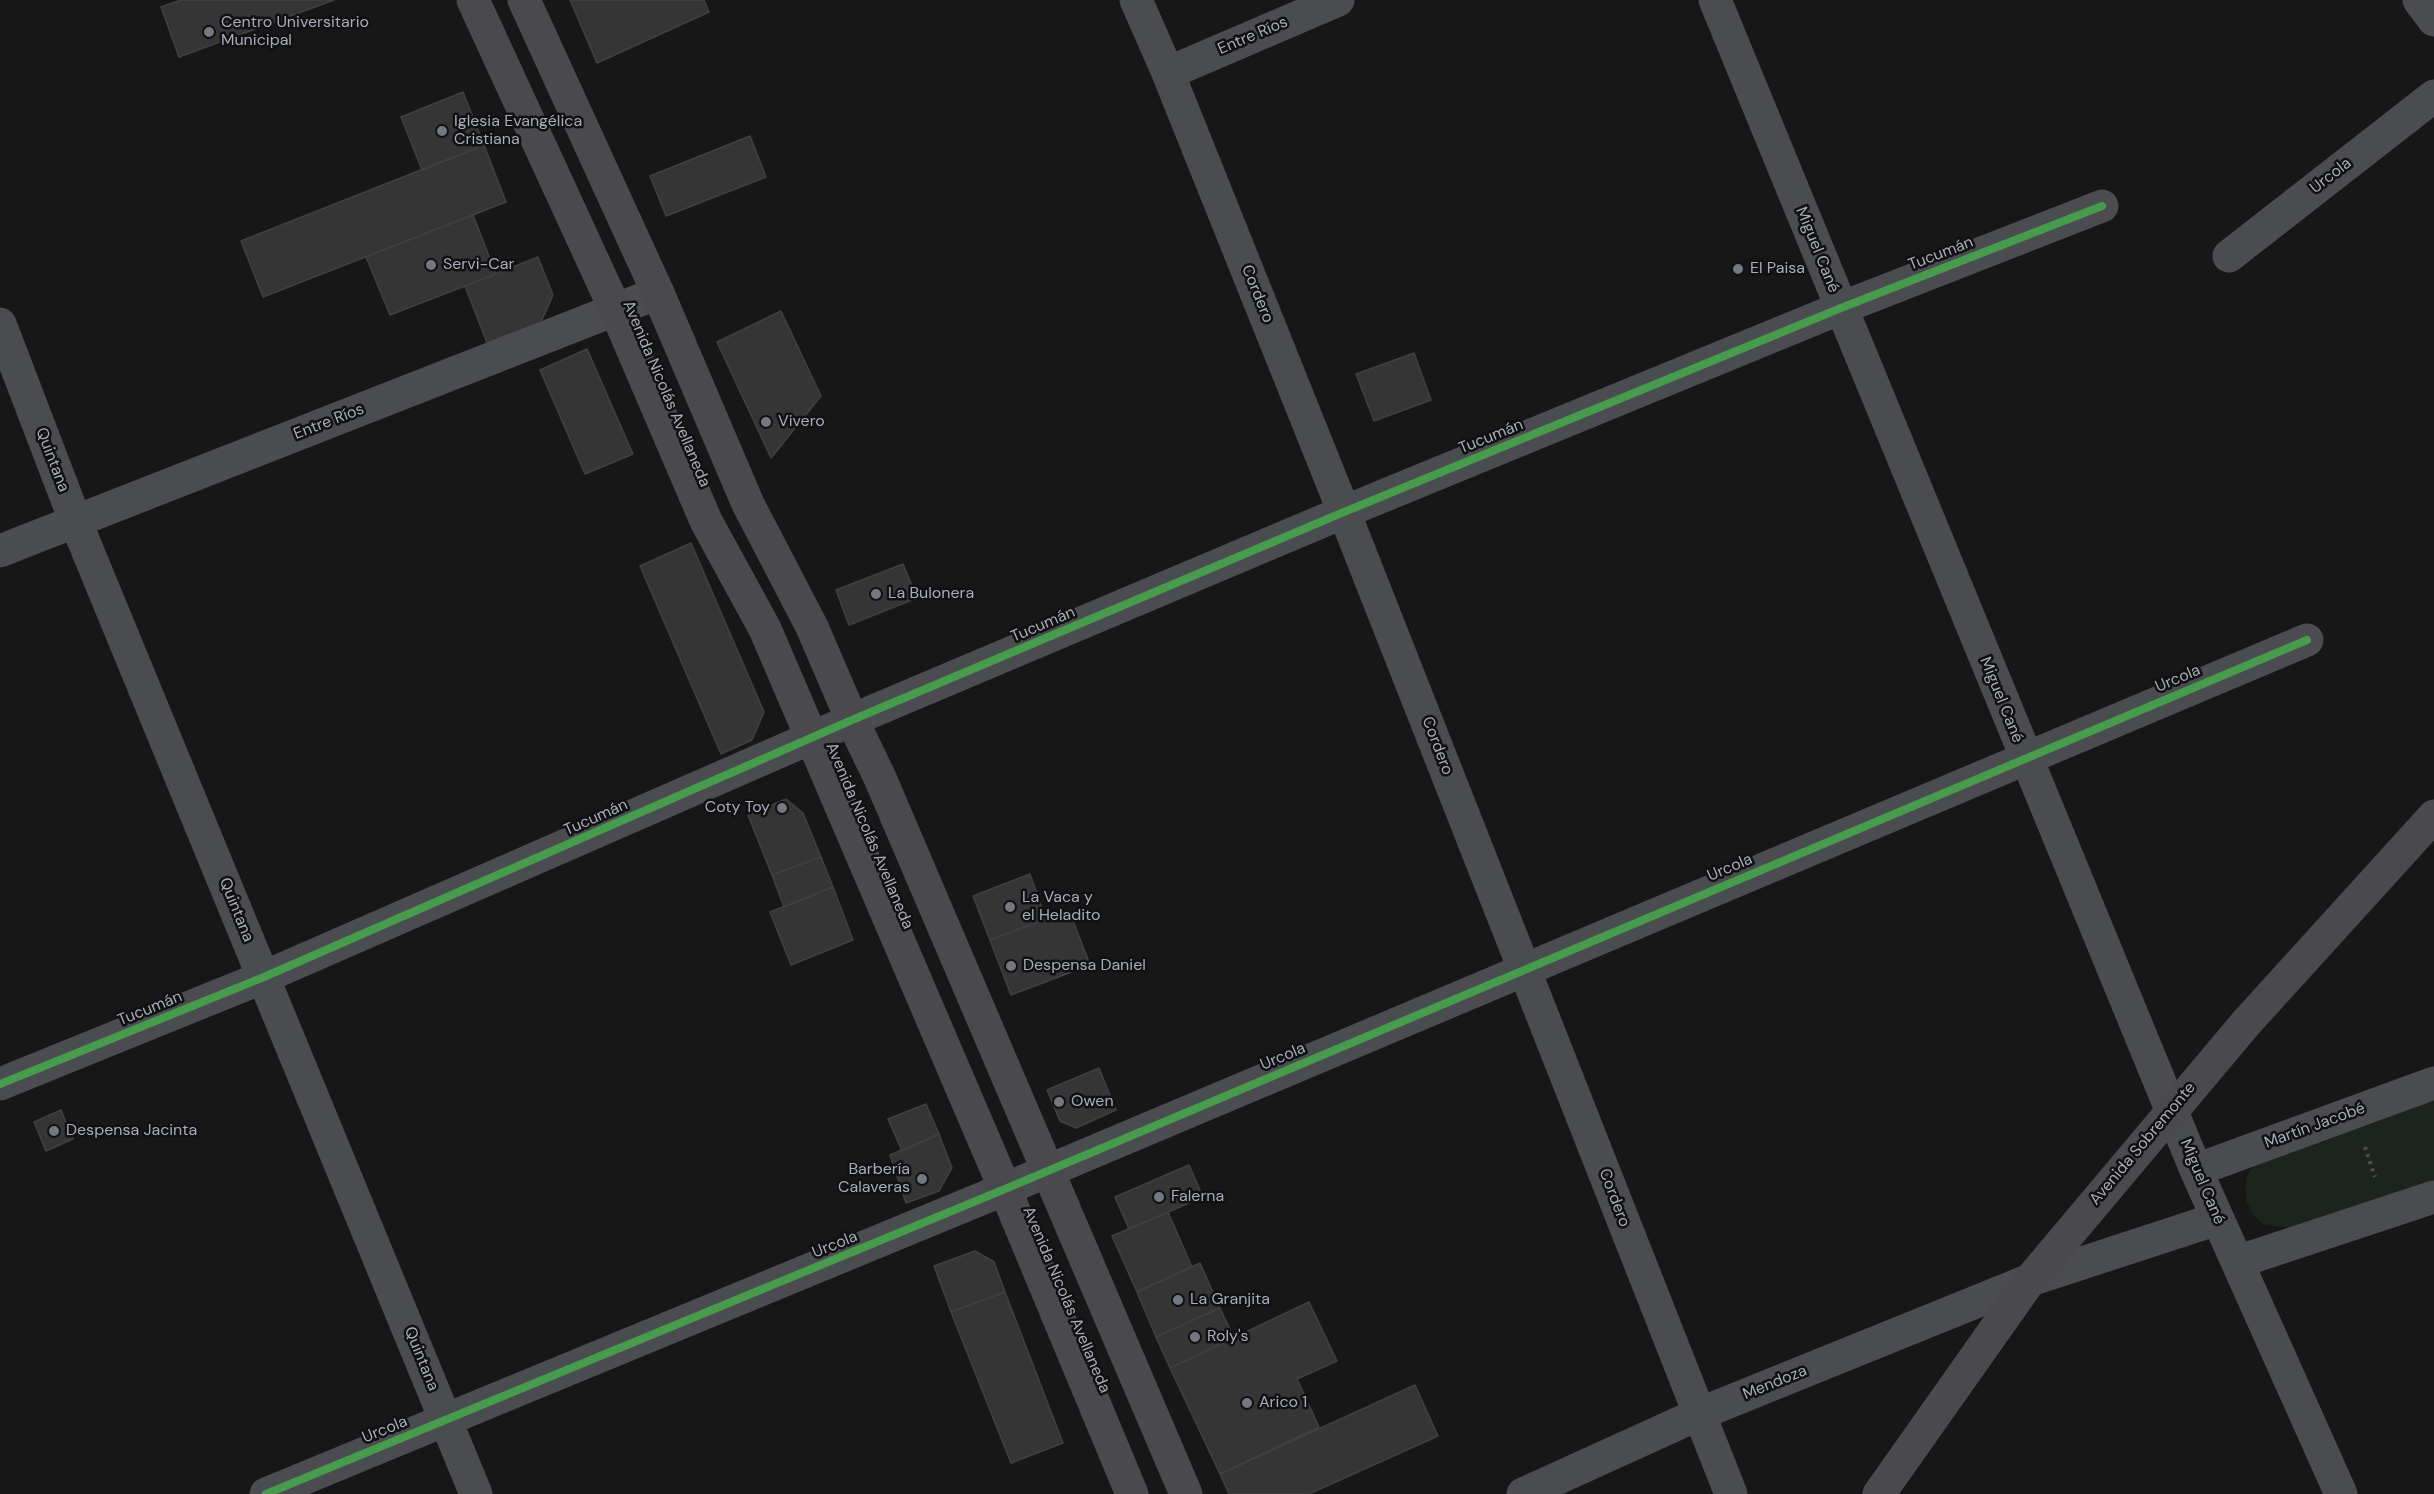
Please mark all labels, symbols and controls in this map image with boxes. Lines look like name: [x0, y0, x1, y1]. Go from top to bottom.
place label: Centro Universitario Municipal: [221, 13, 369, 51]
street label: Entre Ríos: [1215, 13, 1291, 59]
marker: Centro Universitario Municipal: [202, 25, 216, 39]
place label: Iglesia Evangélica Cristiana: [454, 112, 582, 150]
marker: Iglesia Evangélica Cristiana: [435, 124, 449, 138]
street label: Urcola: [2307, 154, 2355, 198]
street label: Miguel Cané: [1791, 204, 1843, 296]
street label: Tucumán: [1906, 233, 1976, 275]
place label: Servi-Car: [443, 255, 514, 275]
marker: Servi-Car: [424, 258, 438, 272]
place label: El Paisa: [1750, 259, 1805, 279]
street label: Cordero: [1237, 262, 1277, 326]
marker: El Paisa: [1731, 262, 1745, 276]
street label: Avenida Nicolás Avellaneda: [618, 298, 714, 490]
street label: Entre Ríos: [291, 400, 367, 444]
place label: Vivero: [778, 412, 825, 432]
marker: Vivero: [759, 415, 773, 429]
street label: Tucumán: [1456, 415, 1526, 459]
street label: Quintana: [31, 425, 73, 495]
place label: La Bulonera: [888, 584, 974, 604]
marker: La Bulonera: [869, 587, 883, 601]
street label: Tucumán: [1008, 603, 1078, 647]
street label: Miguel Cané: [1975, 654, 2027, 746]
street label: Urcola: [2153, 661, 2203, 697]
street label: Cordero: [1417, 714, 1457, 778]
street label: Avenida Nicolás Avellaneda: [821, 740, 917, 932]
street label: Tucumán: [561, 795, 631, 841]
place label: Coty Toy: [705, 798, 770, 818]
marker: Coty Toy: [775, 801, 789, 815]
street label: Urcola: [1705, 850, 1755, 886]
street label: Quintana: [214, 875, 258, 945]
place label: La Vaca y el Heladito: [1022, 888, 1101, 926]
marker: La Vaca y el Heladito: [1003, 900, 1017, 914]
place label: Despensa Daniel: [1023, 956, 1146, 976]
marker: Despensa Daniel: [1004, 959, 1018, 973]
street label: Tucumán: [115, 987, 185, 1031]
street label: Urcola: [1258, 1039, 1308, 1075]
street label: Avenida Sobremonte: [2086, 1079, 2200, 1209]
place label: Owen: [1071, 1092, 1114, 1112]
marker: Owen: [1052, 1095, 1066, 1109]
street label: Martín Jacobé: [2262, 1099, 2368, 1153]
place label: Despensa Jacinta: [66, 1121, 197, 1141]
marker: Despensa Jacinta: [47, 1124, 61, 1138]
street label: Miguel Cané: [2175, 1136, 2229, 1228]
place label: Barbería Calaveras: [838, 1160, 910, 1198]
street label: Cordero: [1594, 1166, 1634, 1230]
marker: Barbería Calaveras: [915, 1172, 929, 1186]
place label: Falerna: [1171, 1187, 1224, 1207]
marker: Falerna: [1152, 1190, 1166, 1204]
street label: Avenida Nicolás Avellaneda: [1018, 1204, 1114, 1396]
street label: Urcola: [810, 1227, 860, 1263]
place label: La Granjita: [1190, 1290, 1270, 1310]
marker: La Granjita: [1171, 1293, 1185, 1307]
street label: Quintana: [399, 1324, 443, 1394]
place label: Roly's: [1207, 1327, 1249, 1347]
marker: Roly's: [1188, 1330, 1202, 1344]
street label: Mendoza: [1740, 1361, 1810, 1405]
place label: Arico 1: [1259, 1393, 1307, 1413]
marker: Arico 1: [1240, 1396, 1254, 1410]
street label: Urcola: [360, 1412, 410, 1448]

